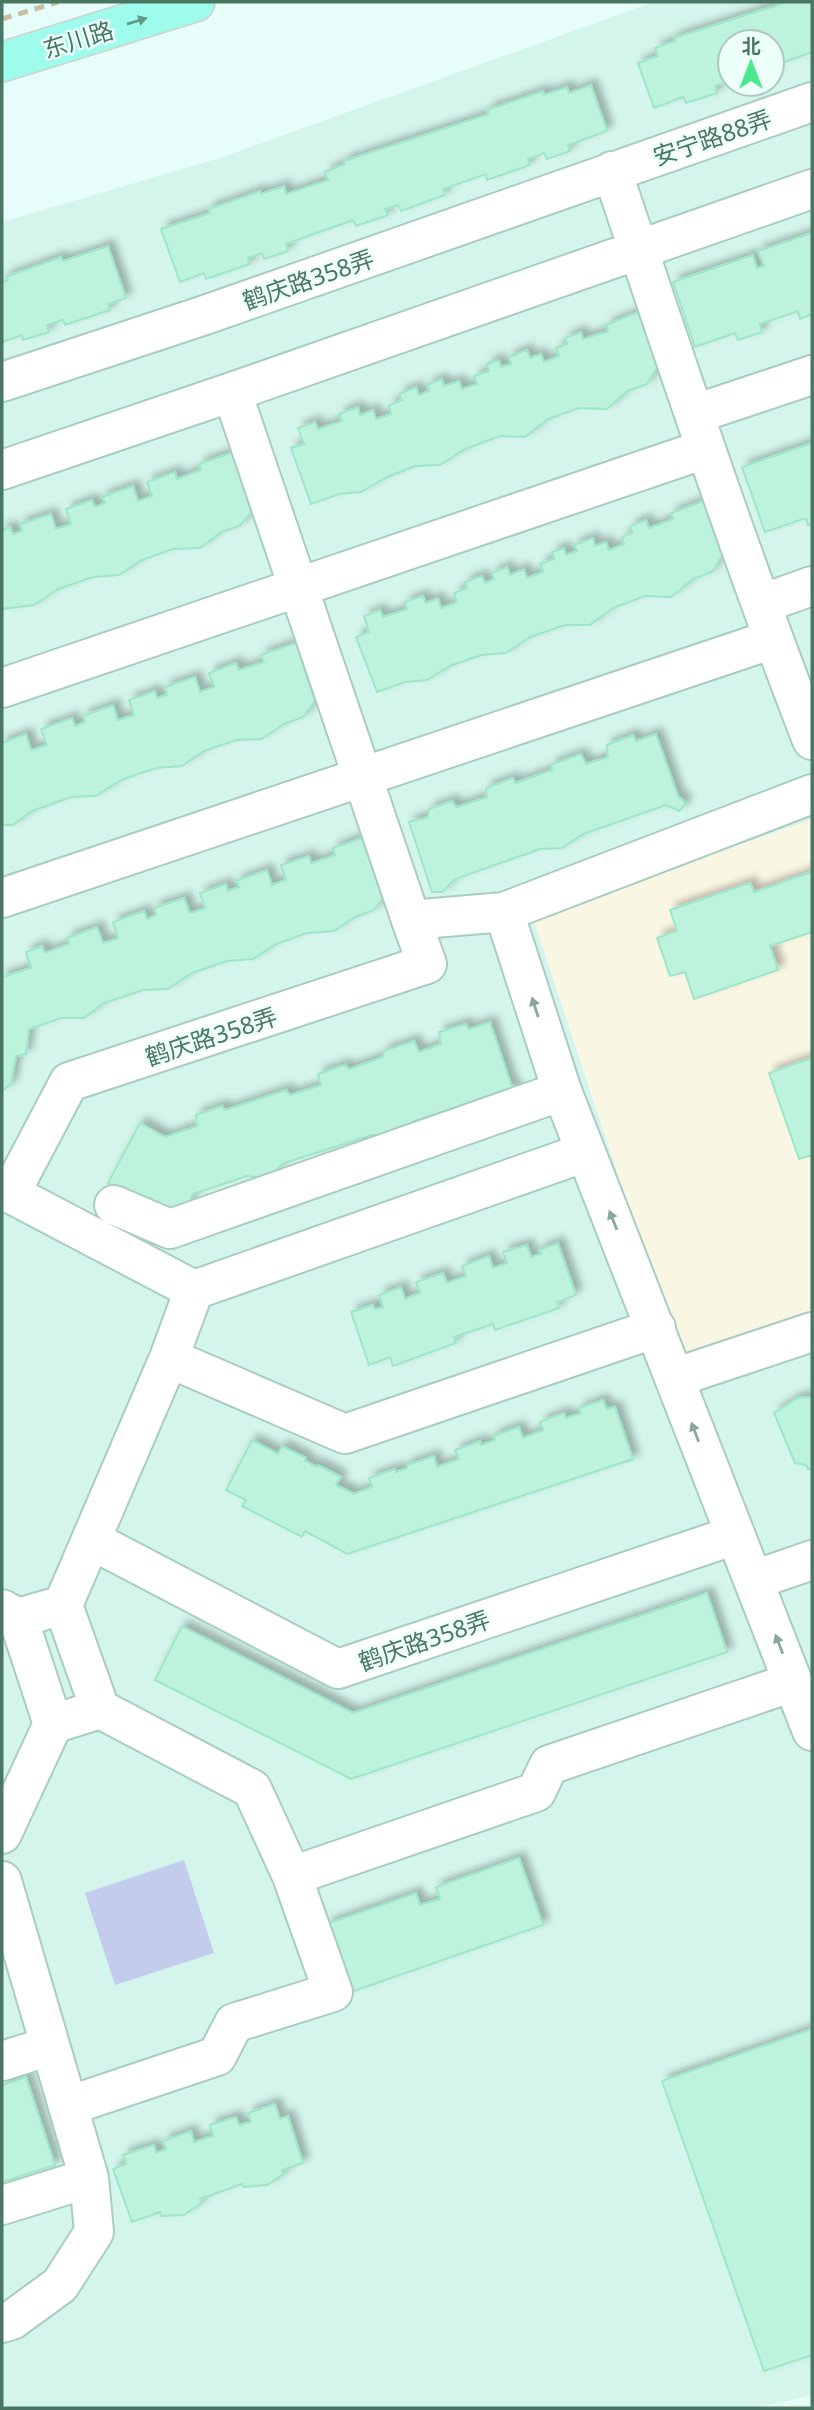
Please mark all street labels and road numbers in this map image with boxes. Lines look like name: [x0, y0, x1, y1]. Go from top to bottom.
street label: 东川路: [39, 13, 117, 65]
street label: 安宁路88弄: [648, 101, 776, 173]
street label: 鹤庆路358弄: [238, 241, 378, 317]
street label: 鹤庆路358弄: [141, 999, 281, 1073]
street label: 鹤庆路358弄: [354, 1602, 494, 1678]

